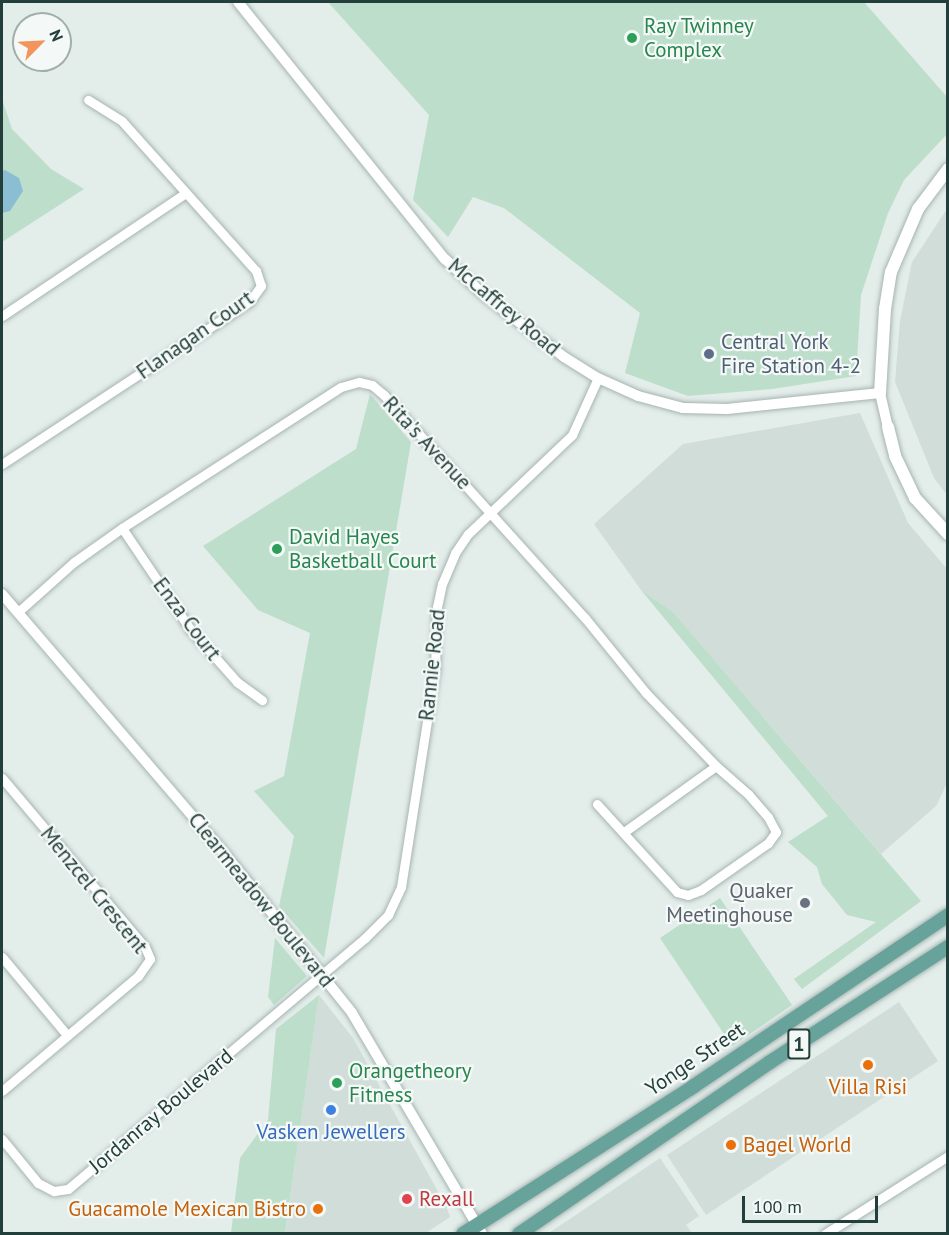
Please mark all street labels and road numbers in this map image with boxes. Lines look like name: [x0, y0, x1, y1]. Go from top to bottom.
street label: McCaffrey Road: [443, 253, 565, 361]
street label: Flanagan Court: [132, 285, 258, 385]
street label: Rita's Avenue: [377, 391, 477, 495]
street label: Enza Court: [148, 573, 226, 665]
street label: Rannie Road: [414, 608, 450, 722]
street label: Clearmeadow Boulevard: [183, 807, 339, 993]
street label: Menzcel Crescent: [35, 822, 153, 958]
street label: Yonge Street: [641, 1017, 749, 1101]
road number: 1: [787, 1027, 811, 1061]
street label: Jordanray Boulevard: [84, 1043, 238, 1179]

